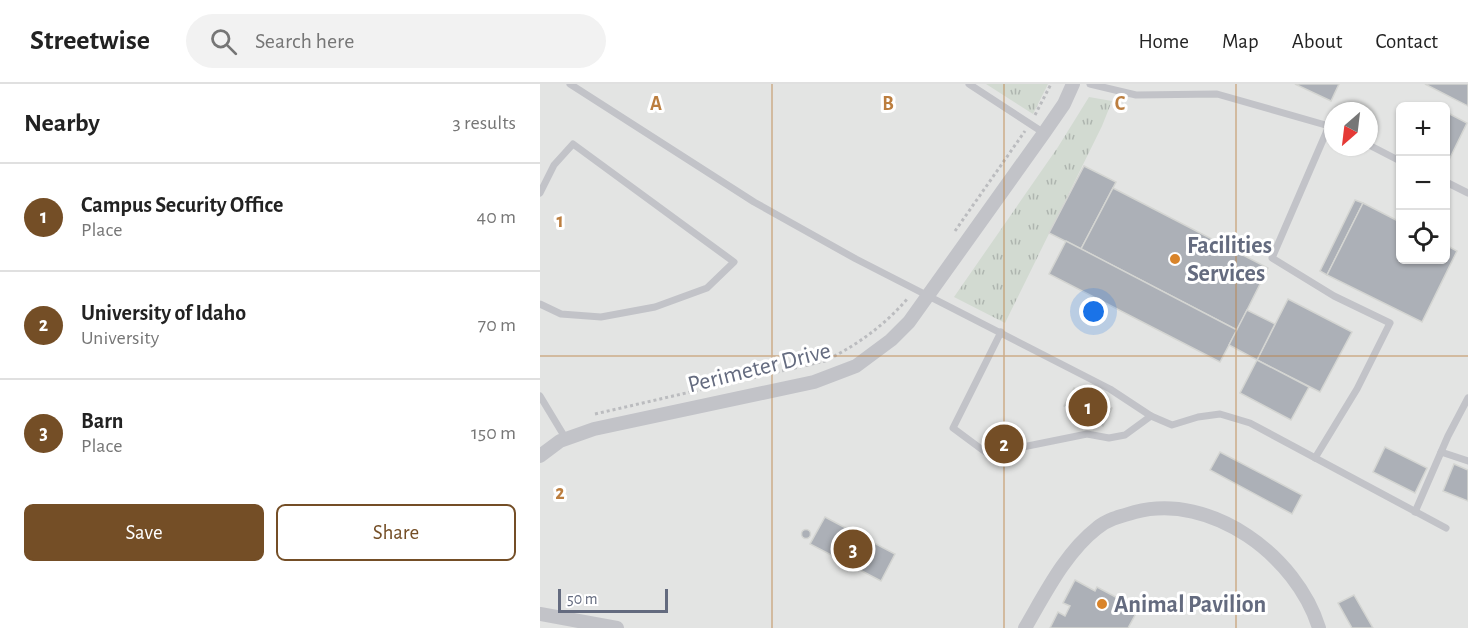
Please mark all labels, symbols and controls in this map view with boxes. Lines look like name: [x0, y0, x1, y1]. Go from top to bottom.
search box: [186, 14, 606, 68]
icon: search: [207, 25, 240, 58]
text: Streetwise: [30, 27, 150, 55]
text: Search here: [255, 30, 354, 52]
text: Home: [1138, 31, 1189, 52]
text: Map: [1222, 31, 1259, 52]
text: About: [1292, 31, 1342, 52]
text: Contact: [1375, 31, 1438, 52]
text: A: [650, 94, 662, 114]
text: B: [882, 94, 894, 114]
text: C: [1115, 94, 1126, 114]
north arrow: [1324, 102, 1378, 156]
map controls: [1396, 102, 1450, 264]
button: +: [1396, 102, 1450, 156]
text: Nearby: [24, 110, 100, 136]
text: 3 results: [452, 113, 516, 133]
button: −: [1396, 156, 1450, 210]
text: Campus Security Office: [81, 194, 283, 216]
text: 1: [40, 207, 47, 227]
text: 40 m: [477, 207, 516, 227]
button: locate: [1396, 210, 1450, 264]
text: 1: [556, 211, 564, 231]
text: Place: [81, 220, 122, 240]
place label: Facilities Services: [1187, 234, 1272, 286]
marker: Facilities Services: [1168, 252, 1182, 266]
your location: [1079, 297, 1108, 326]
text: University of Idaho: [81, 302, 246, 324]
text: 2: [39, 315, 48, 335]
text: 70 m: [478, 315, 516, 335]
text: University: [81, 328, 159, 348]
street label: Perimeter Drive: [685, 339, 833, 397]
pin: 1: [1068, 384, 1108, 430]
text: Barn: [81, 410, 123, 432]
pin: 2: [984, 422, 1024, 466]
text: 3: [39, 423, 48, 443]
text: 150 m: [471, 423, 516, 443]
text: Place: [81, 436, 122, 456]
text: 2: [555, 483, 565, 503]
button: Save: [24, 504, 264, 561]
button: Share: [276, 504, 516, 561]
pin: 3: [834, 526, 872, 572]
scale bar: [558, 586, 668, 614]
text: 50 m: [567, 591, 598, 607]
place label: Animal Pavilion: [1114, 593, 1266, 617]
marker: Animal Pavilion: [1095, 597, 1109, 611]

